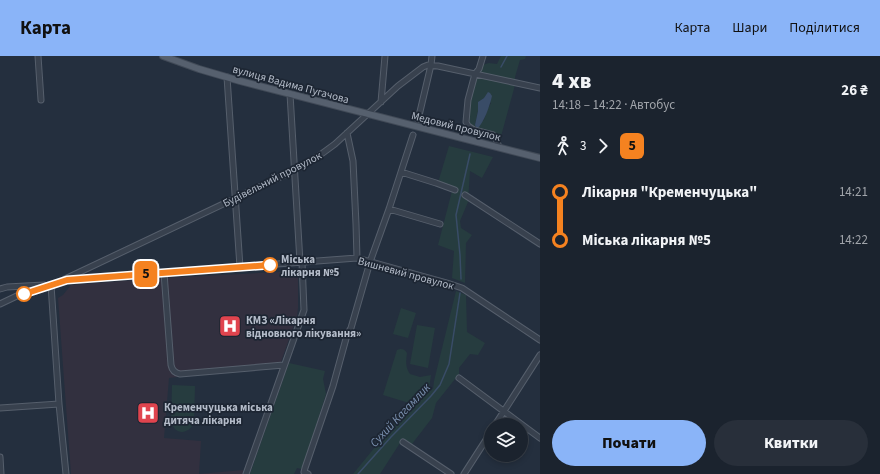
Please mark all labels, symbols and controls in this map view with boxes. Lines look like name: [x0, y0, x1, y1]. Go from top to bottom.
text: Карта: [20, 15, 71, 42]
text: Карта: [674, 18, 710, 38]
text: Шари: [732, 18, 767, 38]
text: Поділитися: [789, 18, 860, 38]
street label: вулиця Вадима Пугачова: [231, 62, 351, 107]
text: 4 хв: [552, 65, 591, 97]
text: 26 ₴: [841, 80, 868, 101]
text: 14:18 – 14:22 · Автобус: [552, 96, 675, 114]
street label: Медовий провулок: [410, 108, 503, 145]
icon: walk: [552, 135, 574, 157]
icon: forward: [592, 135, 614, 157]
text: 5: [628, 136, 636, 156]
text: 3: [580, 137, 586, 155]
street label: Будівельний провулок: [220, 148, 325, 211]
text: Лікарня "Кременчуцька": [582, 182, 757, 203]
text: 14:21: [839, 183, 868, 201]
text: Міська лікарня №5: [582, 230, 711, 251]
text: 14:22: [839, 231, 868, 249]
place label: Міська лікарня №5: [281, 252, 340, 280]
street label: Вишневий провулок: [356, 253, 456, 294]
marker: Міська лікарня №5: [262, 257, 278, 273]
line badge: 5: [133, 261, 159, 287]
text: 5: [142, 264, 150, 284]
unlabelled marker: [16, 286, 32, 302]
hospital icon: КМЗ «Лікарня відновного лікування»: [217, 313, 243, 339]
place label: КМЗ «Лікарня відновного лікування»: [246, 313, 361, 341]
water label: Сухий Кагамлик: [366, 379, 435, 451]
hospital icon: Кременчуцька міська дитяча лікарня: [135, 400, 161, 426]
place label: Кременчуцька міська дитяча лікарня: [164, 400, 273, 428]
map controls: [484, 418, 528, 462]
button: layers: [484, 418, 528, 462]
button: Почати: [552, 420, 706, 466]
button: Квитки: [714, 420, 868, 466]

